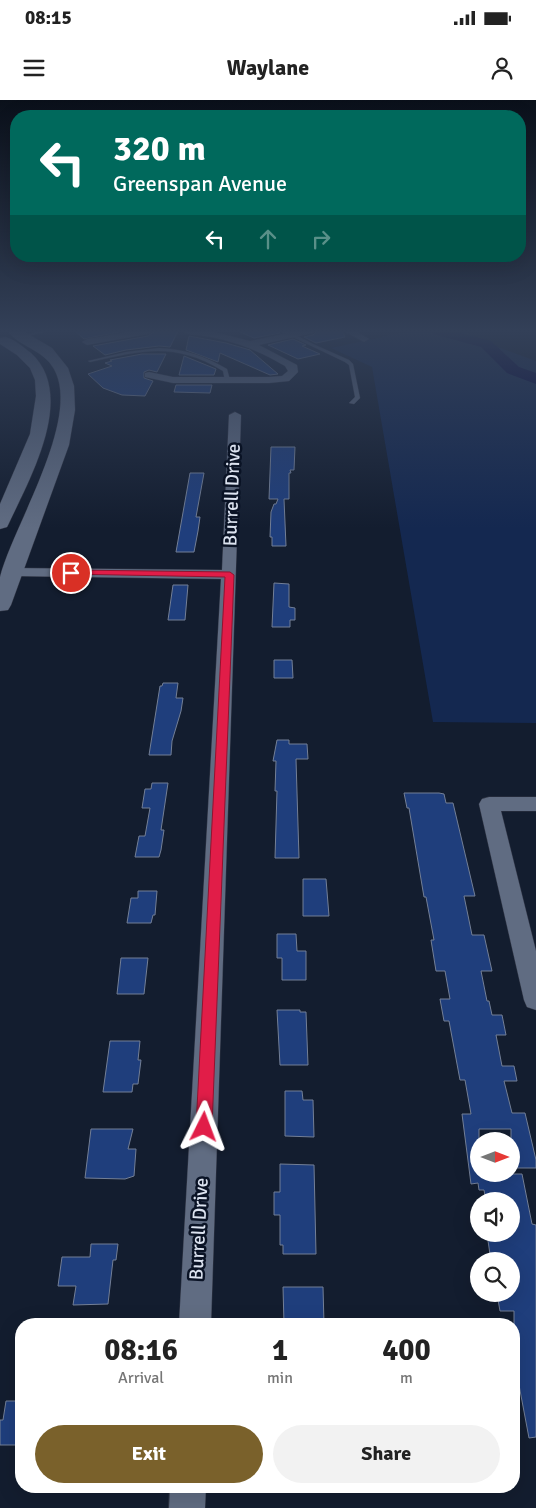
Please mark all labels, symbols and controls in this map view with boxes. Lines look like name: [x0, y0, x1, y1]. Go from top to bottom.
text: 08:15: [25, 6, 72, 30]
icon: menu: [20, 54, 48, 82]
text: Waylane: [227, 54, 309, 81]
icon: person: [488, 54, 516, 82]
text: 320 m: [113, 127, 206, 170]
icon: left: [30, 130, 95, 195]
text: Greenspan Avenue: [113, 170, 287, 197]
icon: left: [201, 225, 229, 253]
icon: ahead: [254, 225, 282, 253]
icon: right: [307, 225, 335, 253]
street label: Burrell Drive: [218, 443, 246, 547]
pin: [50, 552, 92, 594]
icon: arrive: [57, 559, 85, 587]
position arrow: [177, 1100, 229, 1152]
north arrow: [470, 1132, 520, 1182]
map controls: [470, 1132, 520, 1302]
street label: Burrell Drive: [184, 1177, 214, 1281]
button: sound: [470, 1192, 520, 1242]
button: search: [470, 1252, 520, 1302]
text: 08:16: [104, 1332, 178, 1369]
text: 1: [272, 1332, 288, 1369]
text: 400: [382, 1332, 431, 1369]
text: Arrival: [118, 1368, 164, 1388]
text: min: [267, 1368, 293, 1388]
text: m: [400, 1368, 413, 1388]
button: Exit: [35, 1425, 263, 1483]
button: Share: [273, 1425, 500, 1483]

